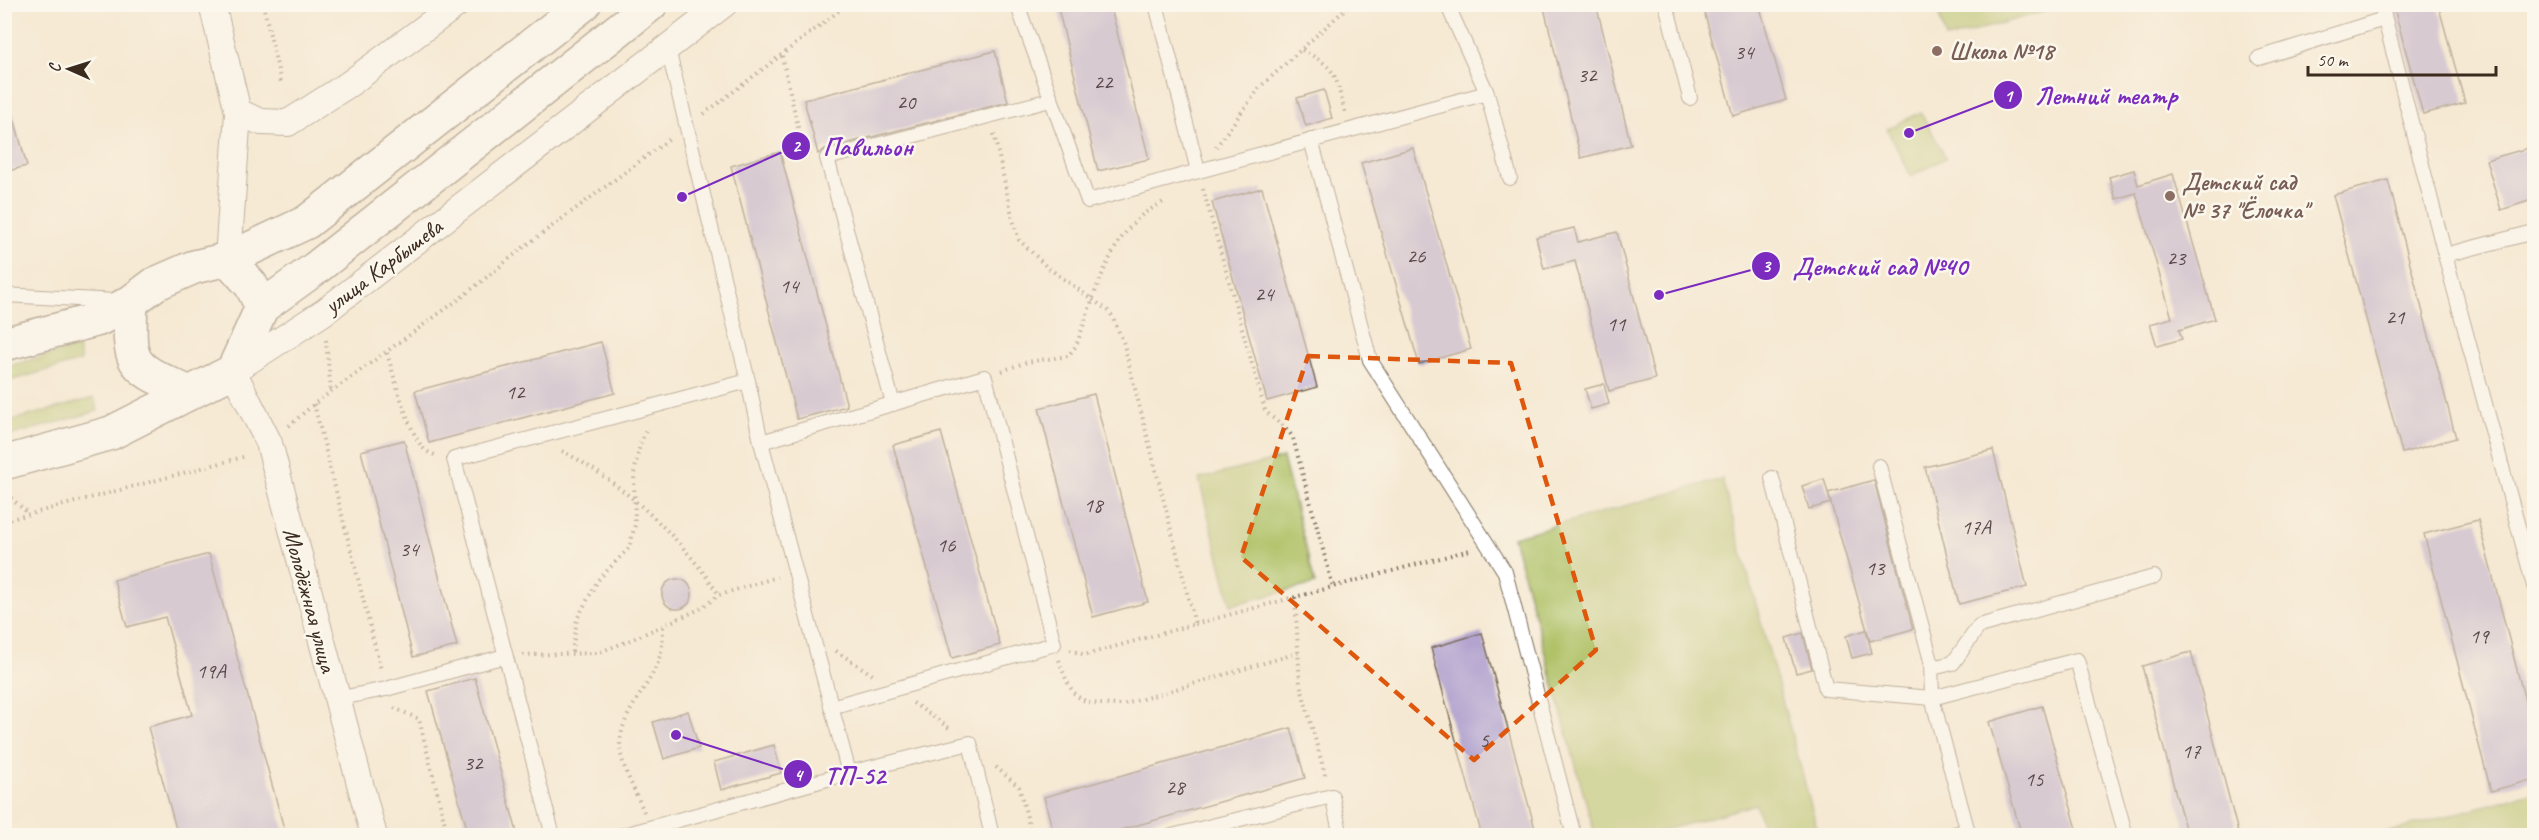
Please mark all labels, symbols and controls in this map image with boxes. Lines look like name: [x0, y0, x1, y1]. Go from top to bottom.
place label: Школа №18: [1949, 36, 2057, 66]
north arrow: [39, 39, 99, 99]
house number: 34: [1735, 39, 1756, 65]
scale bar: [2308, 39, 2496, 77]
marker: Школа №18: [1930, 44, 1944, 58]
text: 50 m: [2317, 49, 2350, 71]
text: С: [45, 62, 65, 73]
house number: 32: [1578, 62, 1598, 88]
house number: 22: [1094, 69, 1114, 95]
callout: Летний театр: [1993, 73, 2190, 117]
text: Летний театр: [2035, 79, 2179, 112]
text: 1: [2004, 85, 2014, 107]
house number: 20: [897, 89, 917, 115]
callout: Павильон: [781, 124, 925, 168]
text: Павильон: [823, 130, 914, 163]
text: 2: [792, 135, 802, 157]
place label: Детский сад № 37 "Ёлочка": [2182, 167, 2313, 225]
marker: Детский сад № 37 "Ёлочка": [2163, 189, 2177, 203]
street label: улица Карбышева: [316, 211, 449, 321]
house number: 26: [1407, 243, 1426, 269]
callout: Детский сад №40: [1751, 244, 1979, 288]
house number: 23: [2167, 245, 2187, 271]
text: Детский сад №40: [1793, 250, 1970, 283]
text: 3: [1762, 255, 1772, 277]
house number: 14: [780, 273, 801, 299]
house number: 24: [1255, 281, 1276, 307]
house number: 21: [2386, 304, 2406, 330]
house number: 11: [1607, 311, 1627, 337]
house number: 12: [506, 379, 526, 405]
house number: 18: [1084, 492, 1105, 518]
house number: 17А: [1961, 514, 1992, 540]
street label: Молодёжная улица: [276, 525, 344, 677]
house number: 16: [937, 532, 956, 558]
house number: 34: [400, 536, 421, 562]
house number: 13: [1866, 555, 1886, 581]
house number: 19: [2470, 623, 2490, 649]
house number: 19А: [196, 658, 227, 684]
house number: 5: [1479, 727, 1490, 753]
house number: 17: [2182, 738, 2202, 764]
house number: 32: [464, 750, 484, 776]
callout: ТП-52: [783, 752, 897, 796]
text: ТП-52: [825, 759, 888, 792]
text: 4: [794, 764, 804, 786]
house number: 15: [2025, 766, 2045, 792]
house number: 28: [1166, 774, 1187, 800]

